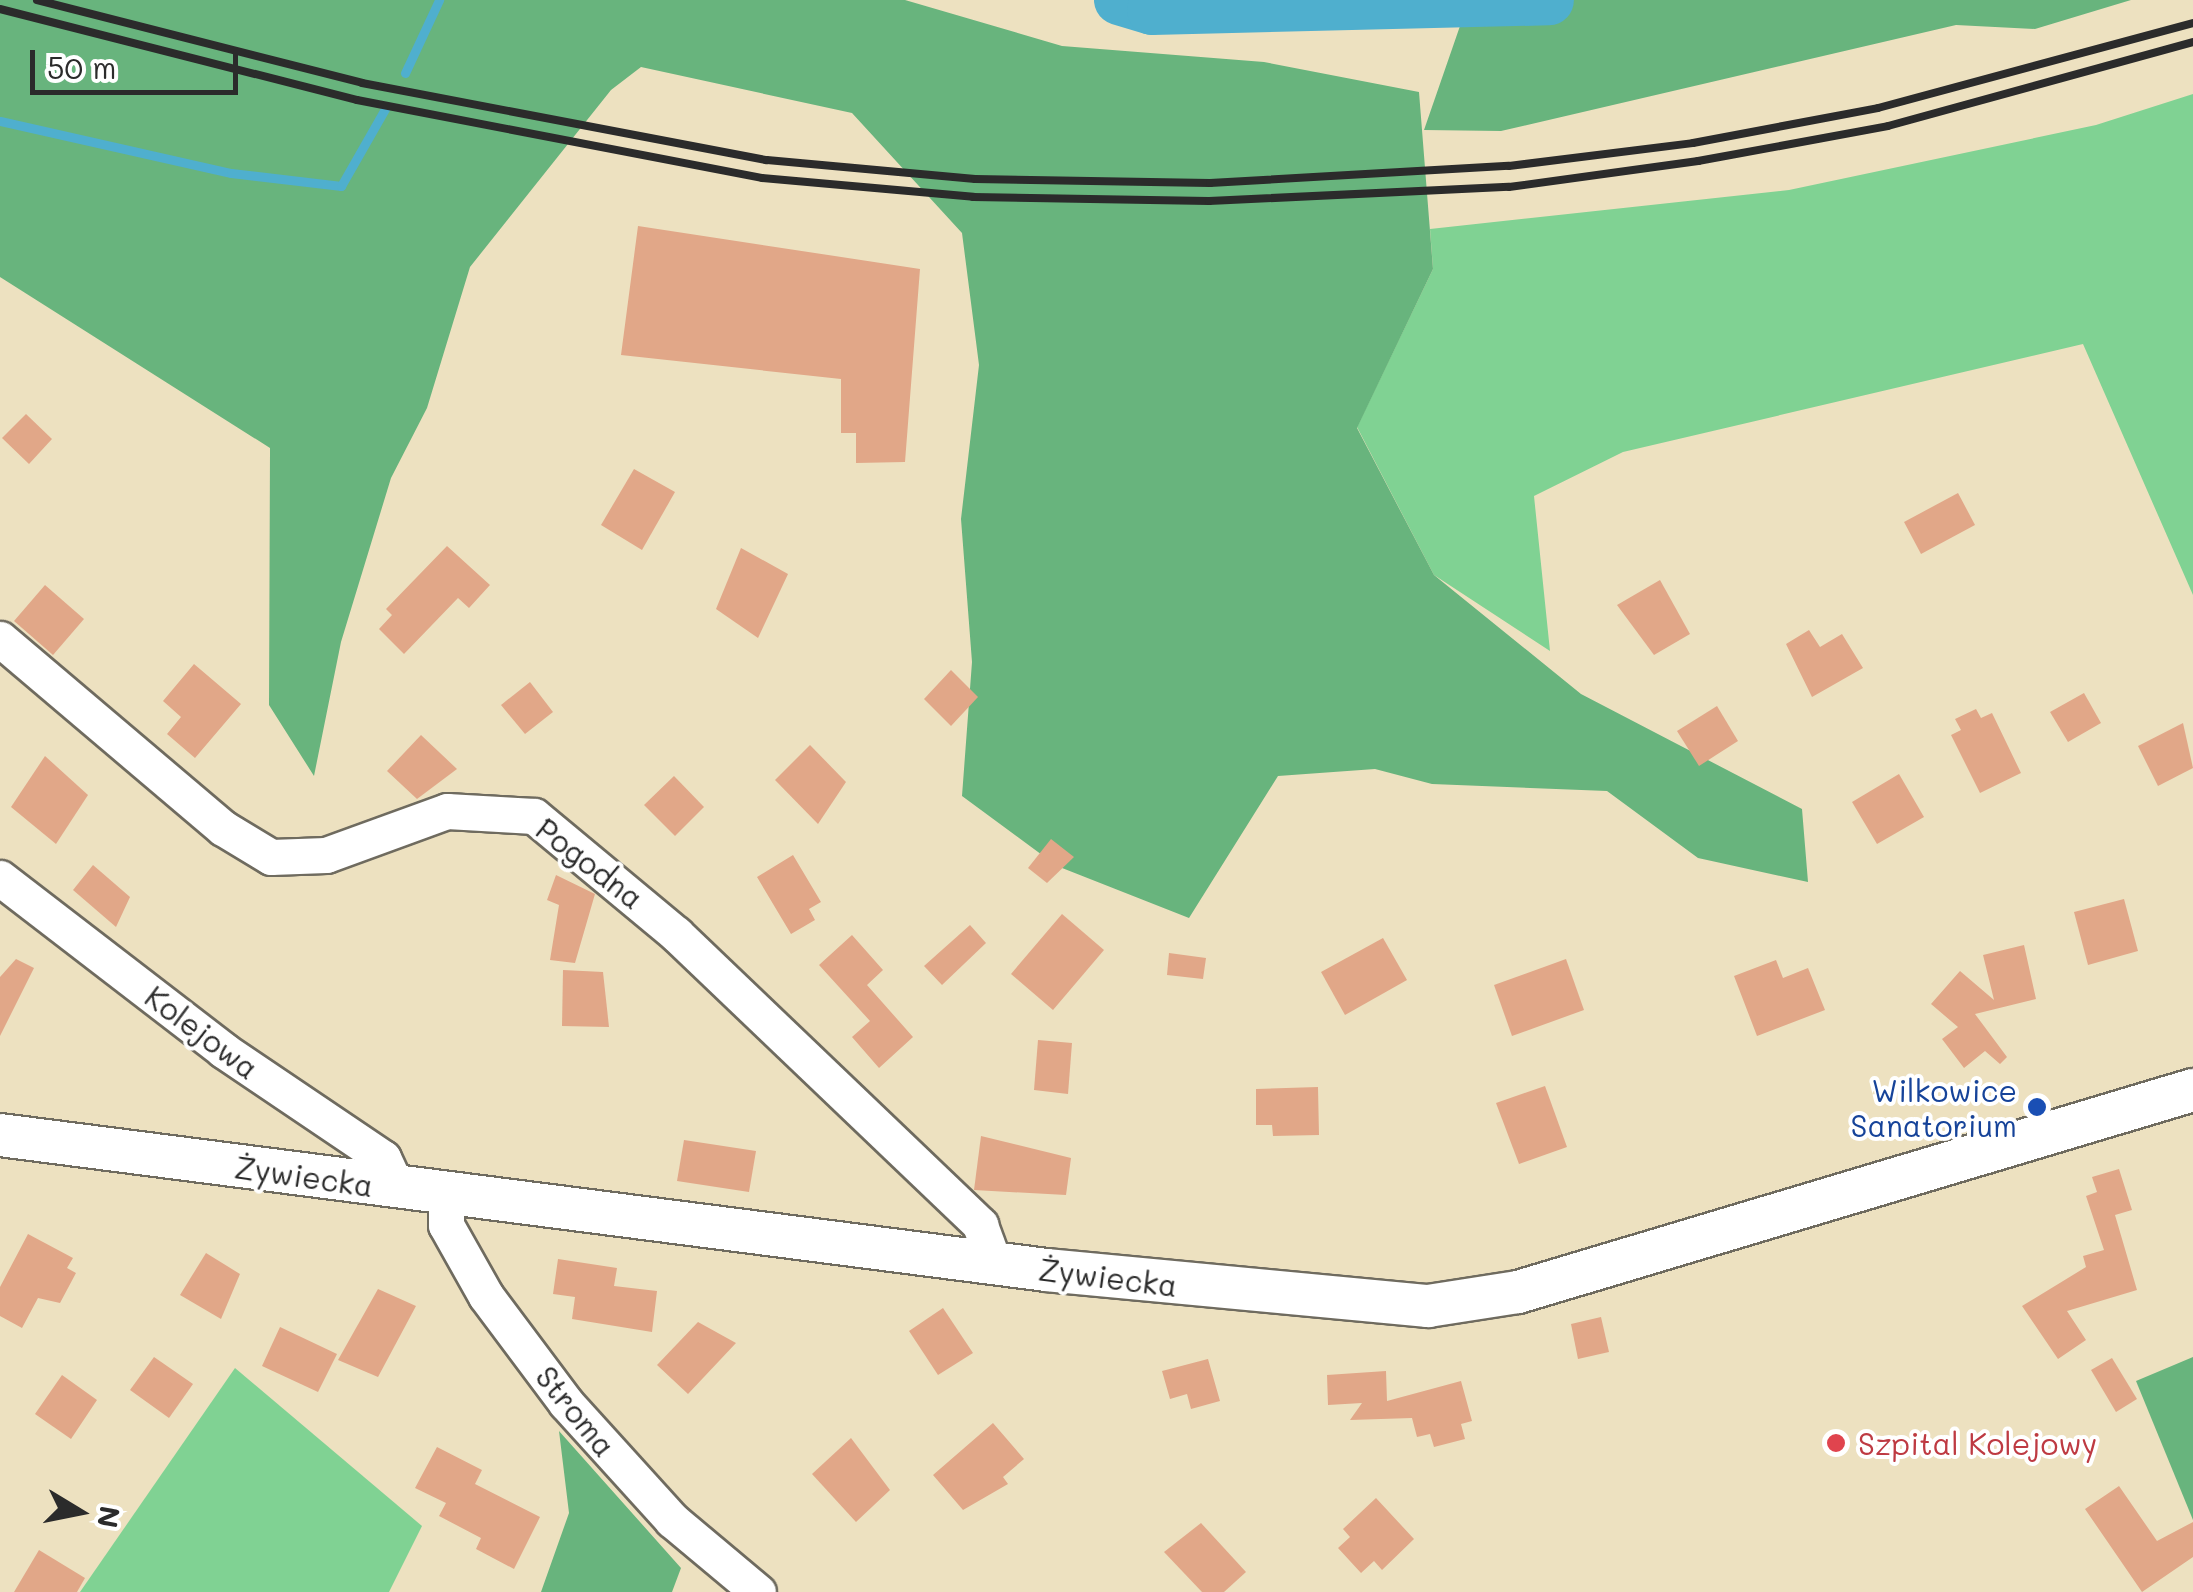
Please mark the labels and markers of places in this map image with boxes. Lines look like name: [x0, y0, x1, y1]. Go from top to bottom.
place label: Wilkowice Sanatorium: [1851, 1072, 2017, 1142]
marker: Wilkowice Sanatorium: [2026, 1096, 2048, 1118]
place label: Szpital Kolejowy: [1858, 1425, 2097, 1461]
marker: Szpital Kolejowy: [1823, 1430, 1849, 1456]

